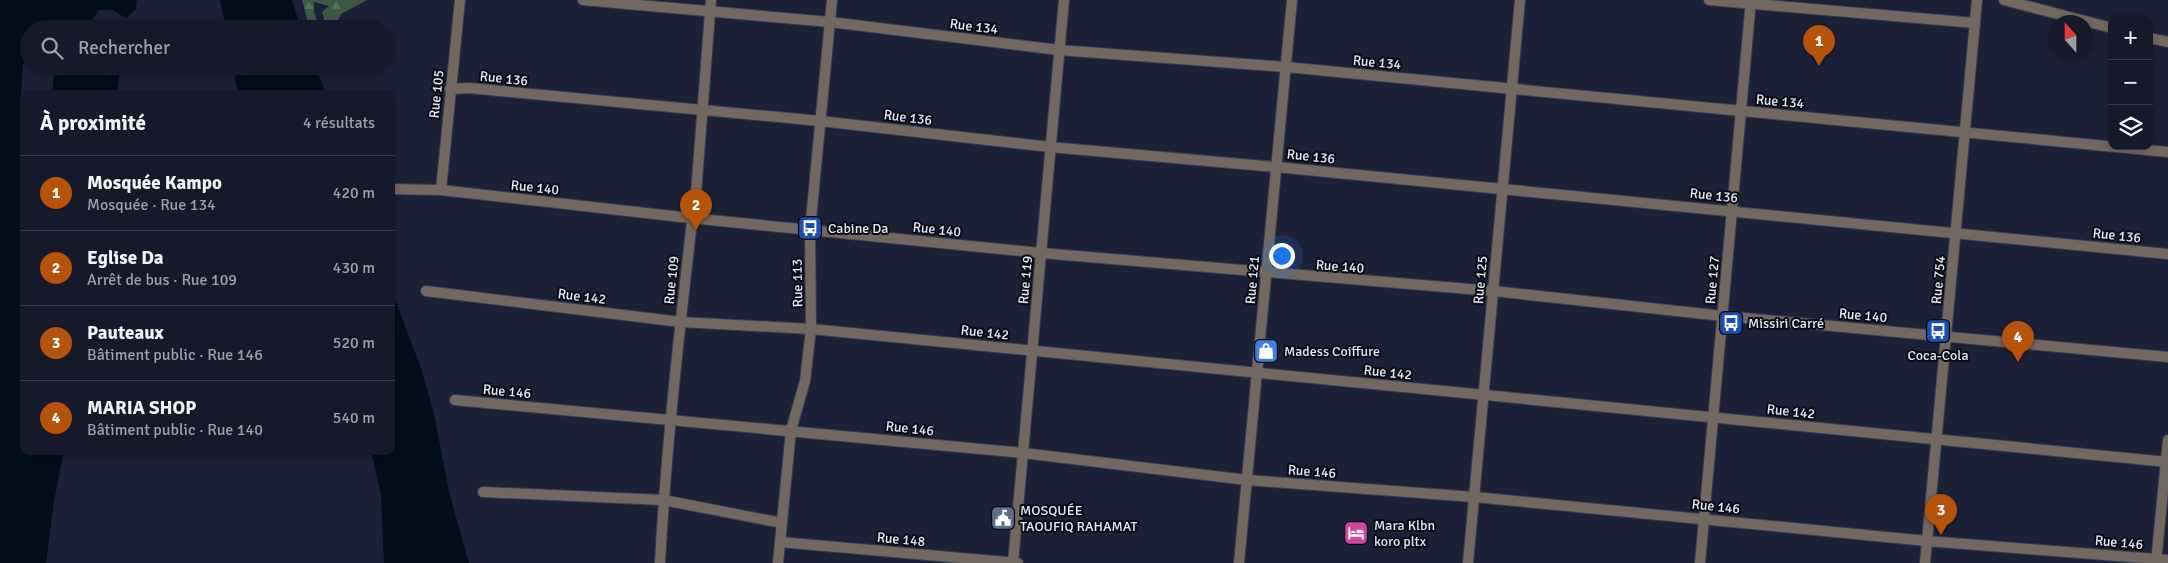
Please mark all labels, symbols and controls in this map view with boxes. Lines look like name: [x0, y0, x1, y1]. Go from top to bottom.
street label: Rue 134: [949, 15, 999, 38]
north arrow: [2048, 15, 2093, 60]
map controls: [2108, 15, 2153, 150]
button: +: [2108, 15, 2153, 60]
search box: [20, 20, 395, 75]
pin: 1: [1803, 25, 1835, 66]
icon: search: [38, 34, 66, 62]
text: Rechercher: [78, 36, 170, 60]
street label: Rue 134: [1352, 52, 1402, 73]
button: −: [2108, 60, 2153, 105]
street label: Rue 136: [479, 68, 529, 89]
street label: Rue 105: [426, 69, 447, 119]
street label: Rue 134: [1755, 91, 1805, 112]
button: layers: [2108, 105, 2153, 150]
street label: Rue 136: [883, 106, 933, 129]
text: À proximité: [40, 110, 146, 136]
text: 4 résultats: [303, 113, 375, 133]
street label: Rue 136: [1286, 146, 1336, 167]
text: Mosquée Kampo: [87, 171, 222, 195]
street label: Rue 140: [510, 177, 560, 198]
text: 1: [52, 183, 60, 203]
text: 420 m: [333, 183, 375, 203]
street label: Rue 136: [1689, 185, 1739, 206]
pin: 2: [680, 189, 712, 230]
text: Mosquée · Rue 134: [87, 195, 216, 215]
bus stop icon: Cabine Da: [797, 215, 823, 241]
street label: Rue 140: [912, 219, 962, 240]
place label: Cabine Da: [828, 220, 888, 237]
street label: Rue 136: [2092, 225, 2142, 246]
your location: [1269, 243, 1295, 269]
text: Eglise Da: [87, 246, 164, 270]
street label: Rue 109: [661, 255, 682, 305]
street label: Rue 119: [1015, 255, 1036, 305]
street label: Rue 121: [1242, 255, 1263, 305]
street label: Rue 125: [1470, 255, 1491, 305]
street label: Rue 127: [1702, 255, 1723, 305]
street label: Rue 754: [1928, 255, 1949, 305]
street label: Rue 140: [1315, 256, 1365, 277]
text: 2: [52, 258, 60, 278]
text: 430 m: [333, 258, 375, 278]
street label: Rue 113: [789, 259, 806, 307]
text: Arrêt de bus · Rue 109: [87, 270, 237, 290]
street label: Rue 142: [557, 285, 607, 308]
street label: Rue 140: [1838, 305, 1888, 326]
bus stop icon: Missiri Carré: [1718, 310, 1744, 336]
place label: Missiri Carré: [1748, 315, 1824, 332]
bus stop icon: Coca-Cola: [1925, 318, 1951, 344]
text: Pauteaux: [87, 321, 164, 345]
pin: 4: [2002, 321, 2034, 362]
street label: Rue 142: [960, 322, 1010, 343]
text: 3: [52, 333, 60, 353]
text: 520 m: [333, 333, 375, 353]
shop icon: Madess Coiffure: [1253, 338, 1279, 364]
place label: Madess Coiffure: [1284, 343, 1380, 360]
text: Bâtiment public · Rue 146: [87, 345, 263, 365]
place label: Coca-Cola: [1907, 347, 1969, 364]
street label: Rue 142: [1363, 362, 1413, 383]
street label: Rue 146: [482, 381, 532, 402]
text: MARIA SHOP: [87, 396, 196, 420]
street label: Rue 142: [1766, 401, 1816, 422]
text: 4: [52, 408, 60, 428]
text: 540 m: [333, 408, 375, 428]
street label: Rue 146: [885, 418, 935, 439]
text: Bâtiment public · Rue 140: [87, 420, 263, 440]
street label: Rue 146: [1287, 461, 1337, 482]
pin: 3: [1925, 494, 1957, 535]
street label: Rue 146: [1691, 496, 1741, 517]
place label: MOSQUÉE TAOUFIQ RAHAMAT: [1020, 502, 1138, 535]
public building icon: MOSQUÉE TAOUFIQ RAHAMAT: [990, 505, 1016, 531]
place label: Mara Klbn koro pltx: [1374, 517, 1435, 550]
hotel icon: Mara Klbn koro pltx: [1343, 520, 1369, 546]
street label: Rue 148: [876, 529, 926, 550]
street label: Rue 146: [2094, 532, 2144, 553]

